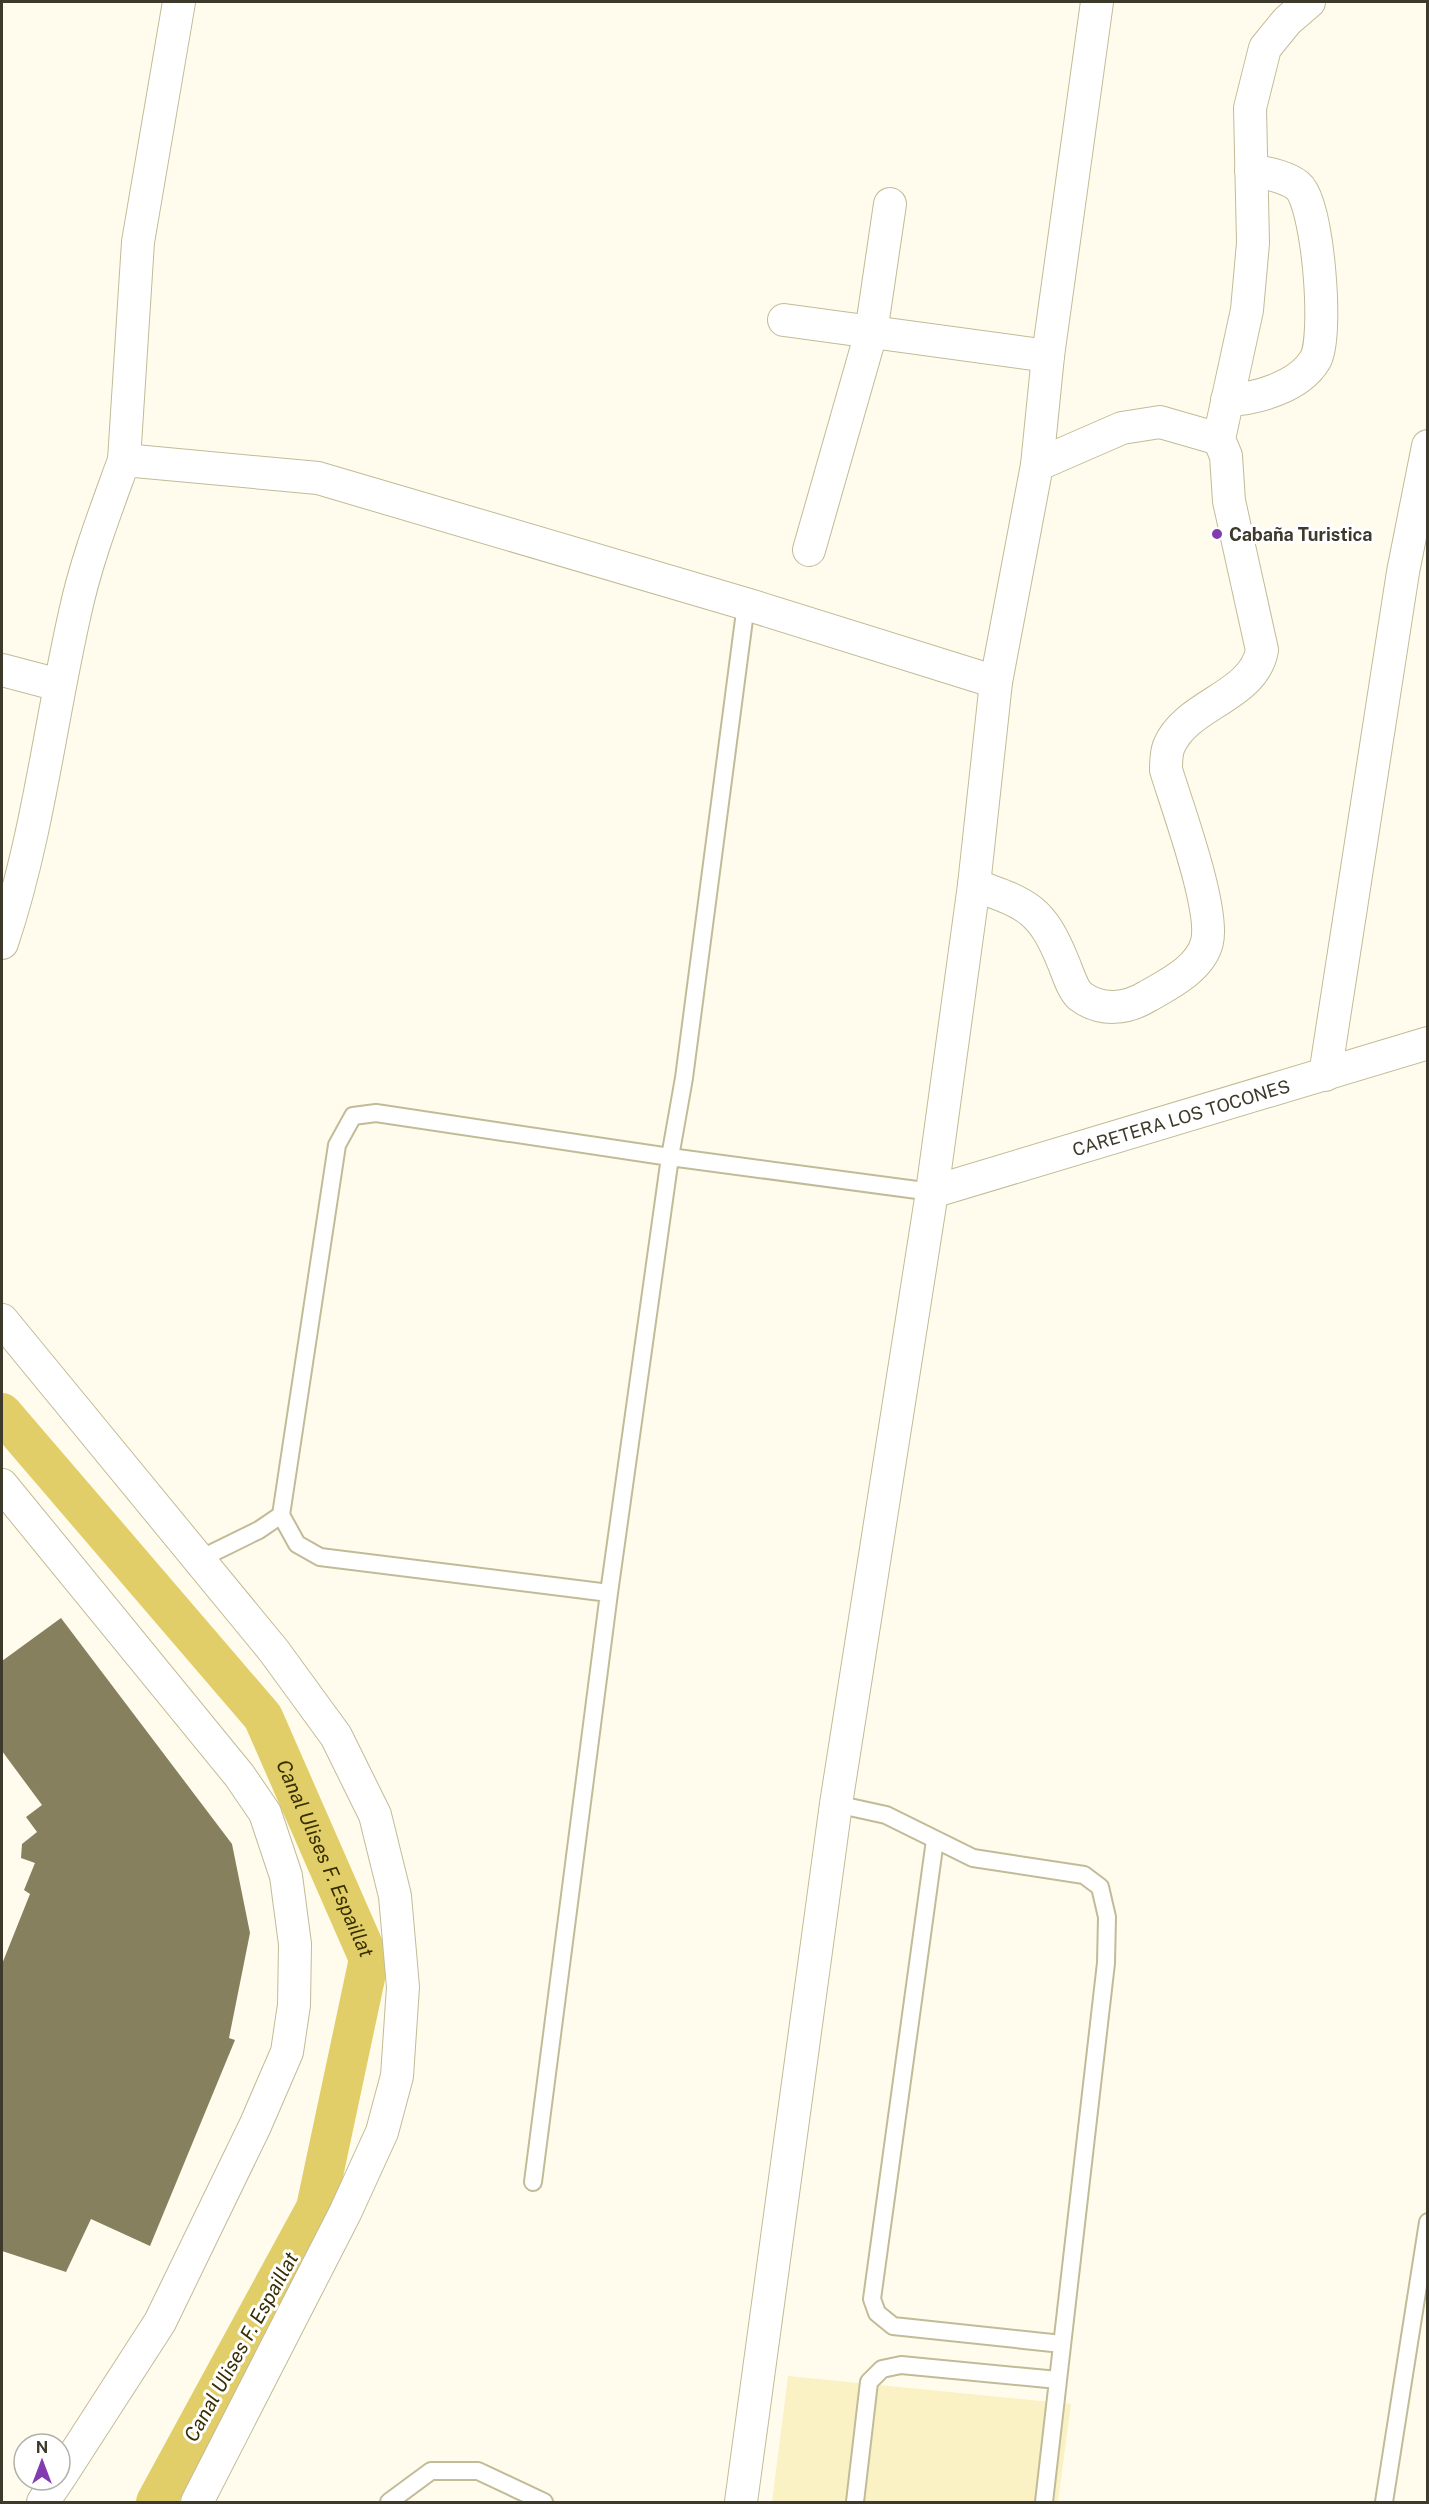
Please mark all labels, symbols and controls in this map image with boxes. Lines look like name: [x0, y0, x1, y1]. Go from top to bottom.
place label: Cabaña Turistica: [1229, 524, 1373, 545]
marker: Cabaña Turistica: [1210, 527, 1224, 541]
street label: CARETERA LOS TOCONES: [1070, 1075, 1292, 1160]
water label: Canal Ulises F. Espaillat: [271, 1756, 379, 1961]
water label: Canal Ulises F. Espaillat: [179, 2248, 303, 2446]
north arrow: [12, 2432, 72, 2492]
text: N: [36, 2438, 48, 2457]

